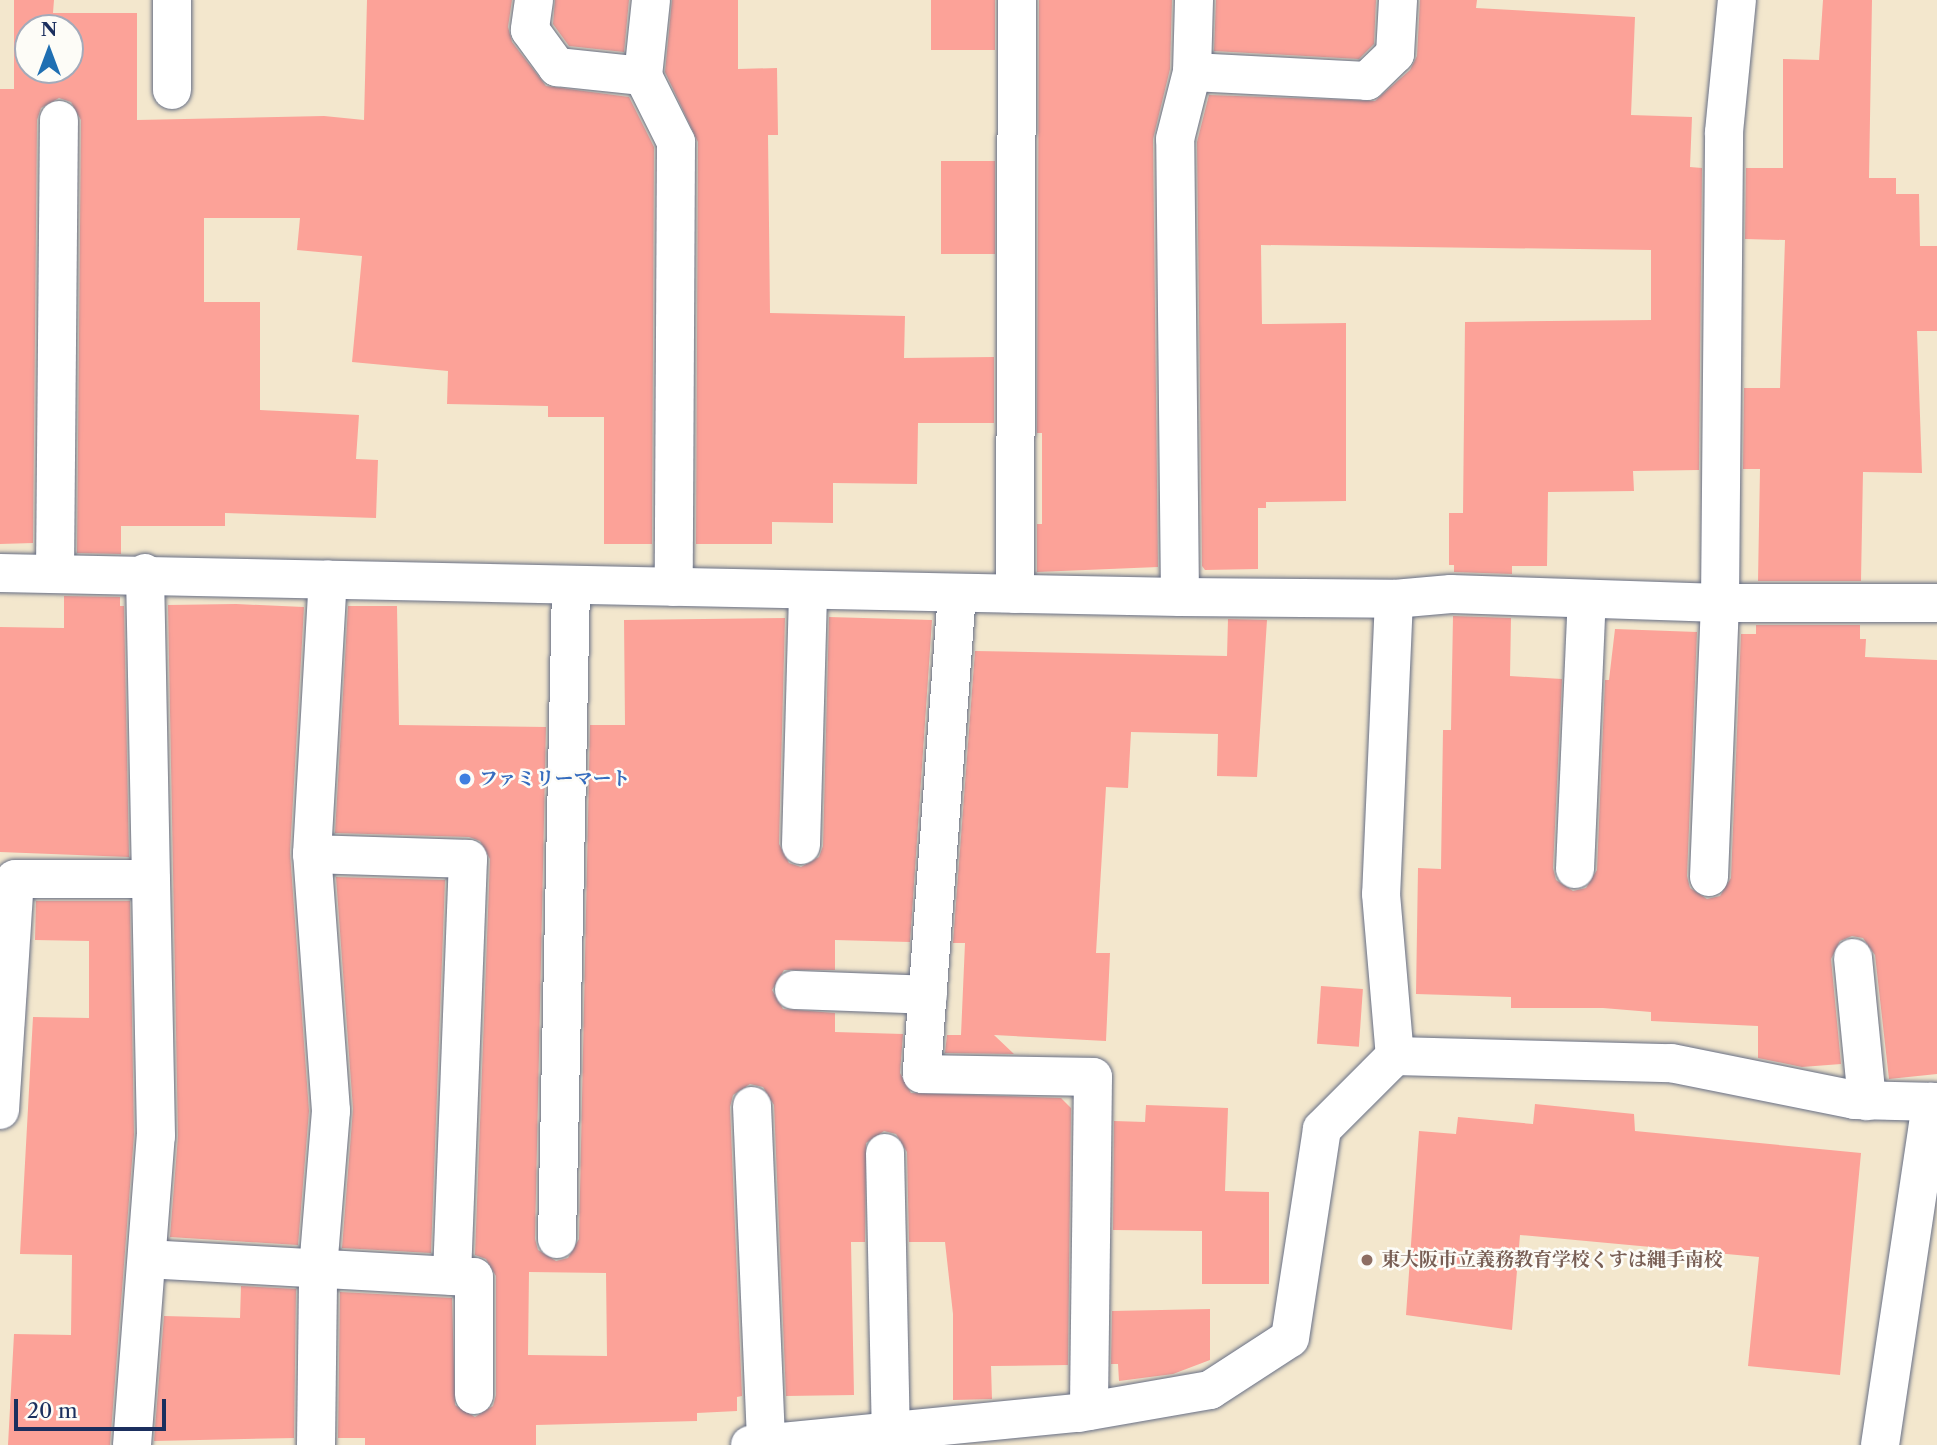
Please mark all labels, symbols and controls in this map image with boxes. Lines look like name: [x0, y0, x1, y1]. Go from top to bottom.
north arrow: [14, 14, 84, 84]
text: N: [41, 18, 57, 41]
place label: ファミリーマート: [479, 768, 631, 790]
marker: ファミリーマート: [457, 771, 473, 787]
place label: 東大阪市立義務教育学校くすは縄手南校: [1381, 1249, 1723, 1271]
marker: 東大阪市立義務教育学校くすは縄手南校: [1359, 1252, 1375, 1268]
scale bar: [18, 1386, 170, 1430]
text: 20 m: [27, 1398, 78, 1423]

